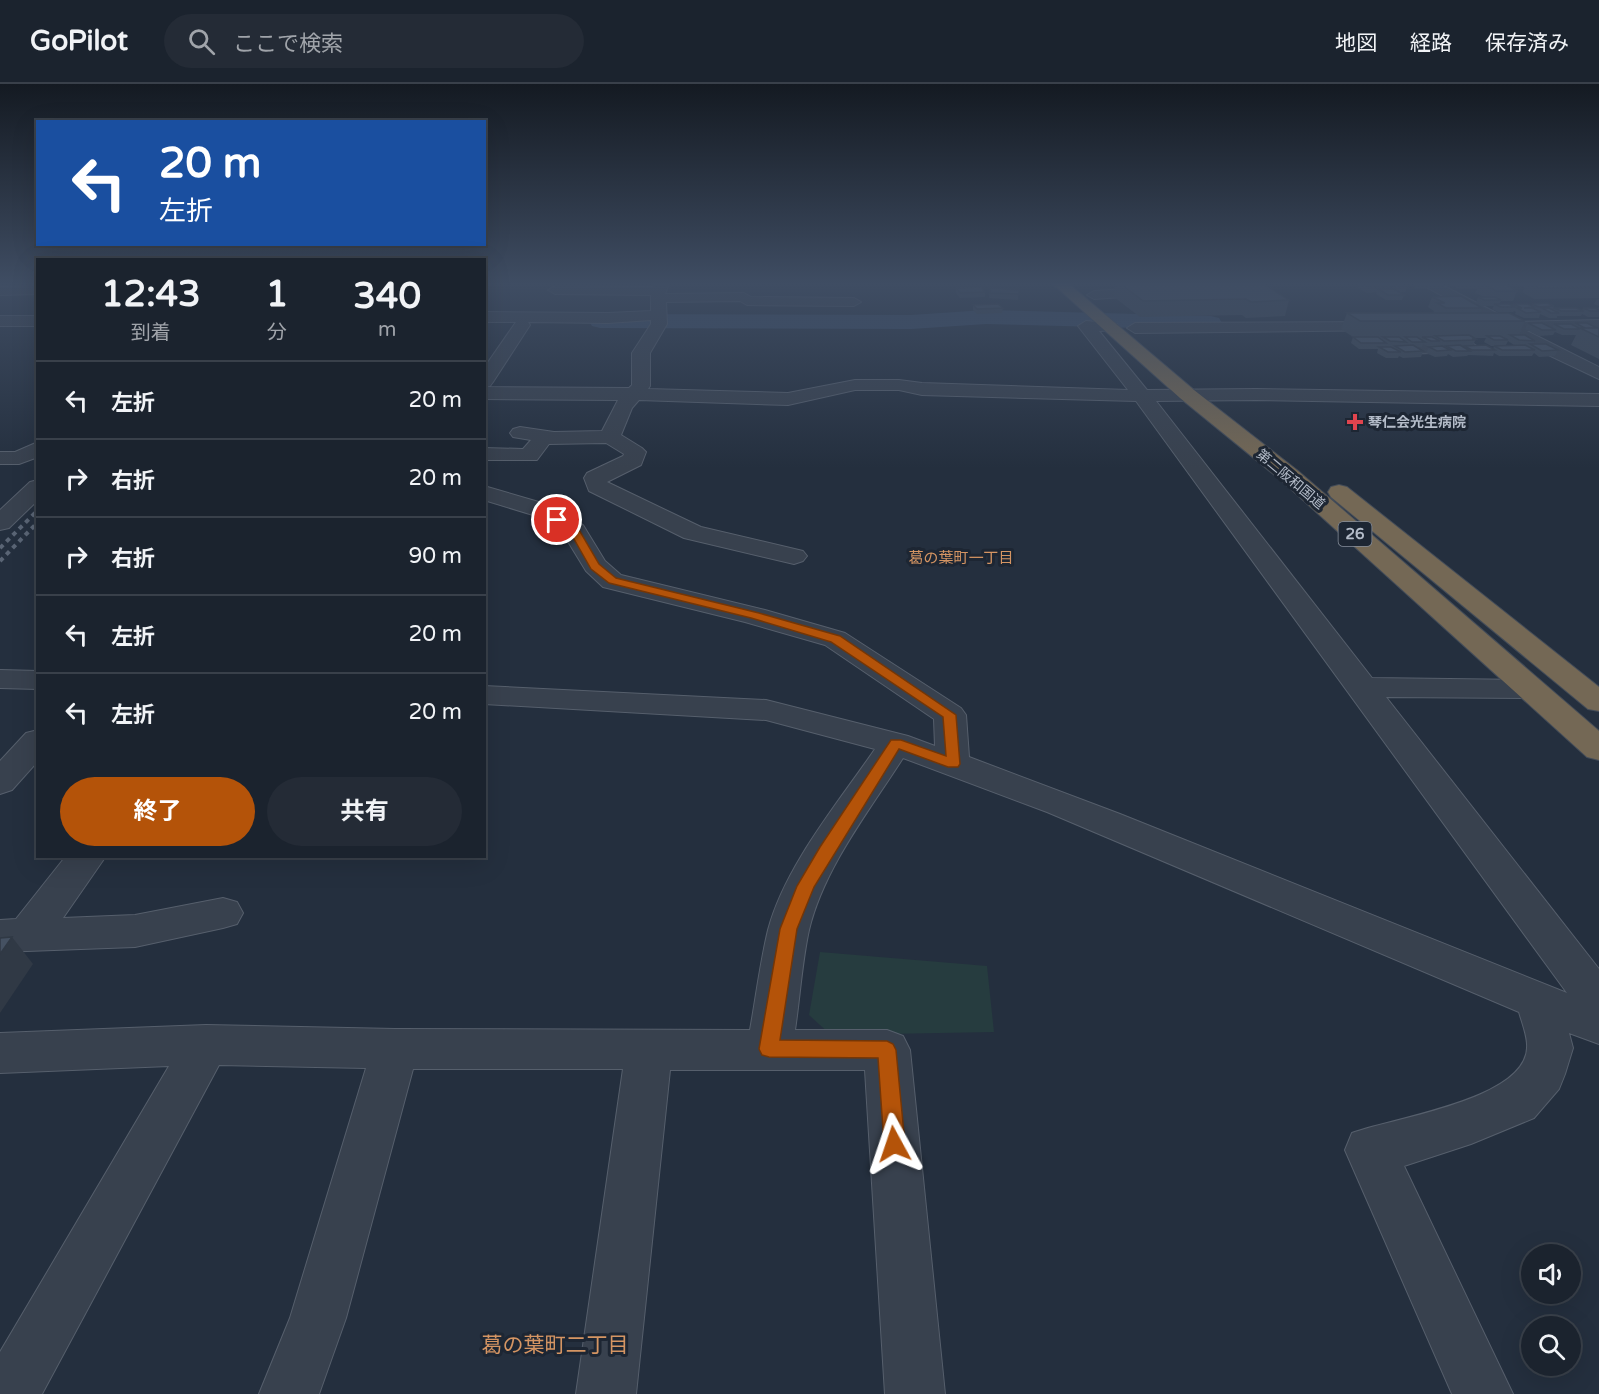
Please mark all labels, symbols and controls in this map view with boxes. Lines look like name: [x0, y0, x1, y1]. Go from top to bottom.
search box: [164, 14, 584, 68]
text: GoPilot: [30, 24, 128, 58]
icon: search: [185, 25, 218, 58]
text: ここで検索: [233, 31, 343, 57]
text: 地図: [1335, 31, 1377, 56]
text: 経路: [1410, 31, 1452, 56]
text: 保存済み: [1485, 31, 1569, 56]
text: 20 m: [159, 138, 261, 189]
icon: left: [60, 144, 138, 222]
text: 左折: [159, 195, 213, 228]
text: 12:43: [101, 273, 201, 316]
text: 1: [266, 273, 288, 316]
text: 340: [353, 275, 421, 318]
text: m: [378, 318, 396, 342]
text: 到着: [131, 321, 171, 345]
text: 分: [267, 321, 287, 345]
icon: left: [60, 384, 93, 417]
text: 20 m: [408, 387, 462, 413]
text: 左折: [111, 390, 155, 416]
marker: 琴仁会光生病院: [1346, 413, 1364, 431]
place label: 琴仁会光生病院: [1368, 414, 1466, 431]
street label: 第二阪和国道: [1253, 446, 1328, 513]
icon: right: [60, 462, 93, 495]
text: 20 m: [408, 465, 462, 491]
text: 右折: [111, 468, 155, 494]
pin: [531, 494, 582, 545]
icon: arrive: [540, 503, 573, 536]
road number: 26: [1338, 522, 1372, 546]
icon: right: [60, 540, 93, 573]
text: 90 m: [408, 543, 462, 569]
text: 右折: [111, 546, 155, 572]
district label: 葛の葉町一丁目: [908, 549, 1014, 567]
icon: left: [60, 618, 93, 651]
text: 20 m: [408, 621, 462, 647]
text: 左折: [111, 624, 155, 650]
icon: left: [60, 696, 93, 729]
text: 20 m: [408, 699, 462, 725]
text: 左折: [111, 702, 155, 728]
button: 終了: [60, 777, 255, 846]
button: 共有: [267, 777, 462, 846]
position arrow: [862, 1112, 926, 1176]
map controls: [1521, 1244, 1581, 1376]
button: sound: [1521, 1244, 1581, 1304]
button: search: [1521, 1316, 1581, 1376]
district label: 葛の葉町二丁目: [482, 1333, 629, 1358]

